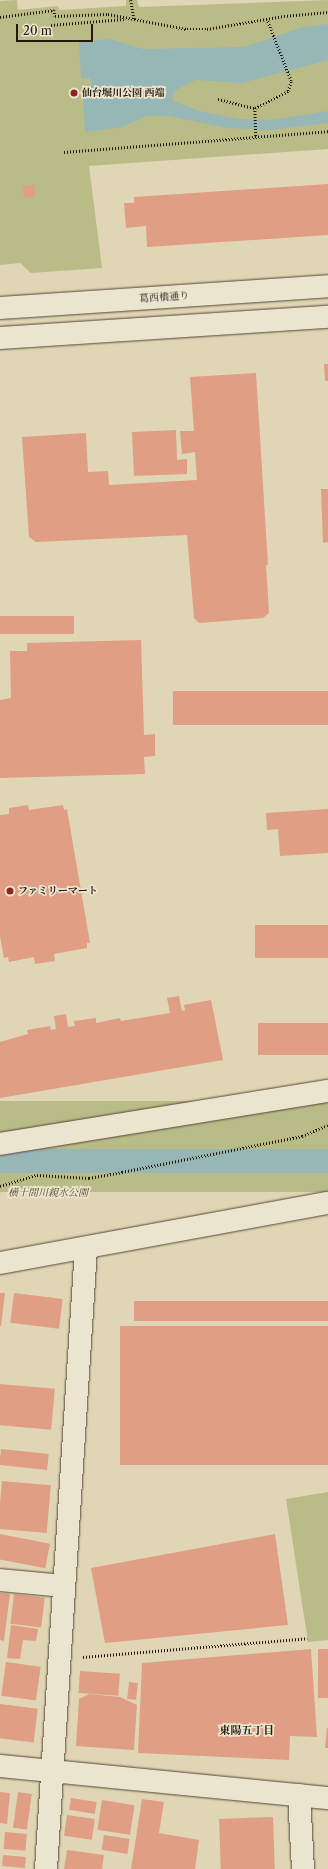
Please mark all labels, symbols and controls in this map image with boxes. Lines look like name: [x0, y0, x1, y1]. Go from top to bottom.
scale bar: [18, 16, 95, 42]
text: 20 m: [23, 23, 52, 38]
place label: 仙台堀川公園 西端: [82, 87, 165, 99]
marker: 仙台堀川公園 西端: [69, 88, 79, 98]
street label: 葛西橋通り: [139, 289, 189, 305]
place label: ファミリーマート: [18, 885, 98, 897]
marker: ファミリーマート: [5, 886, 15, 896]
park label: 横十間川親水公園: [8, 1187, 88, 1199]
district label: 東陽五丁目: [220, 1723, 274, 1737]

